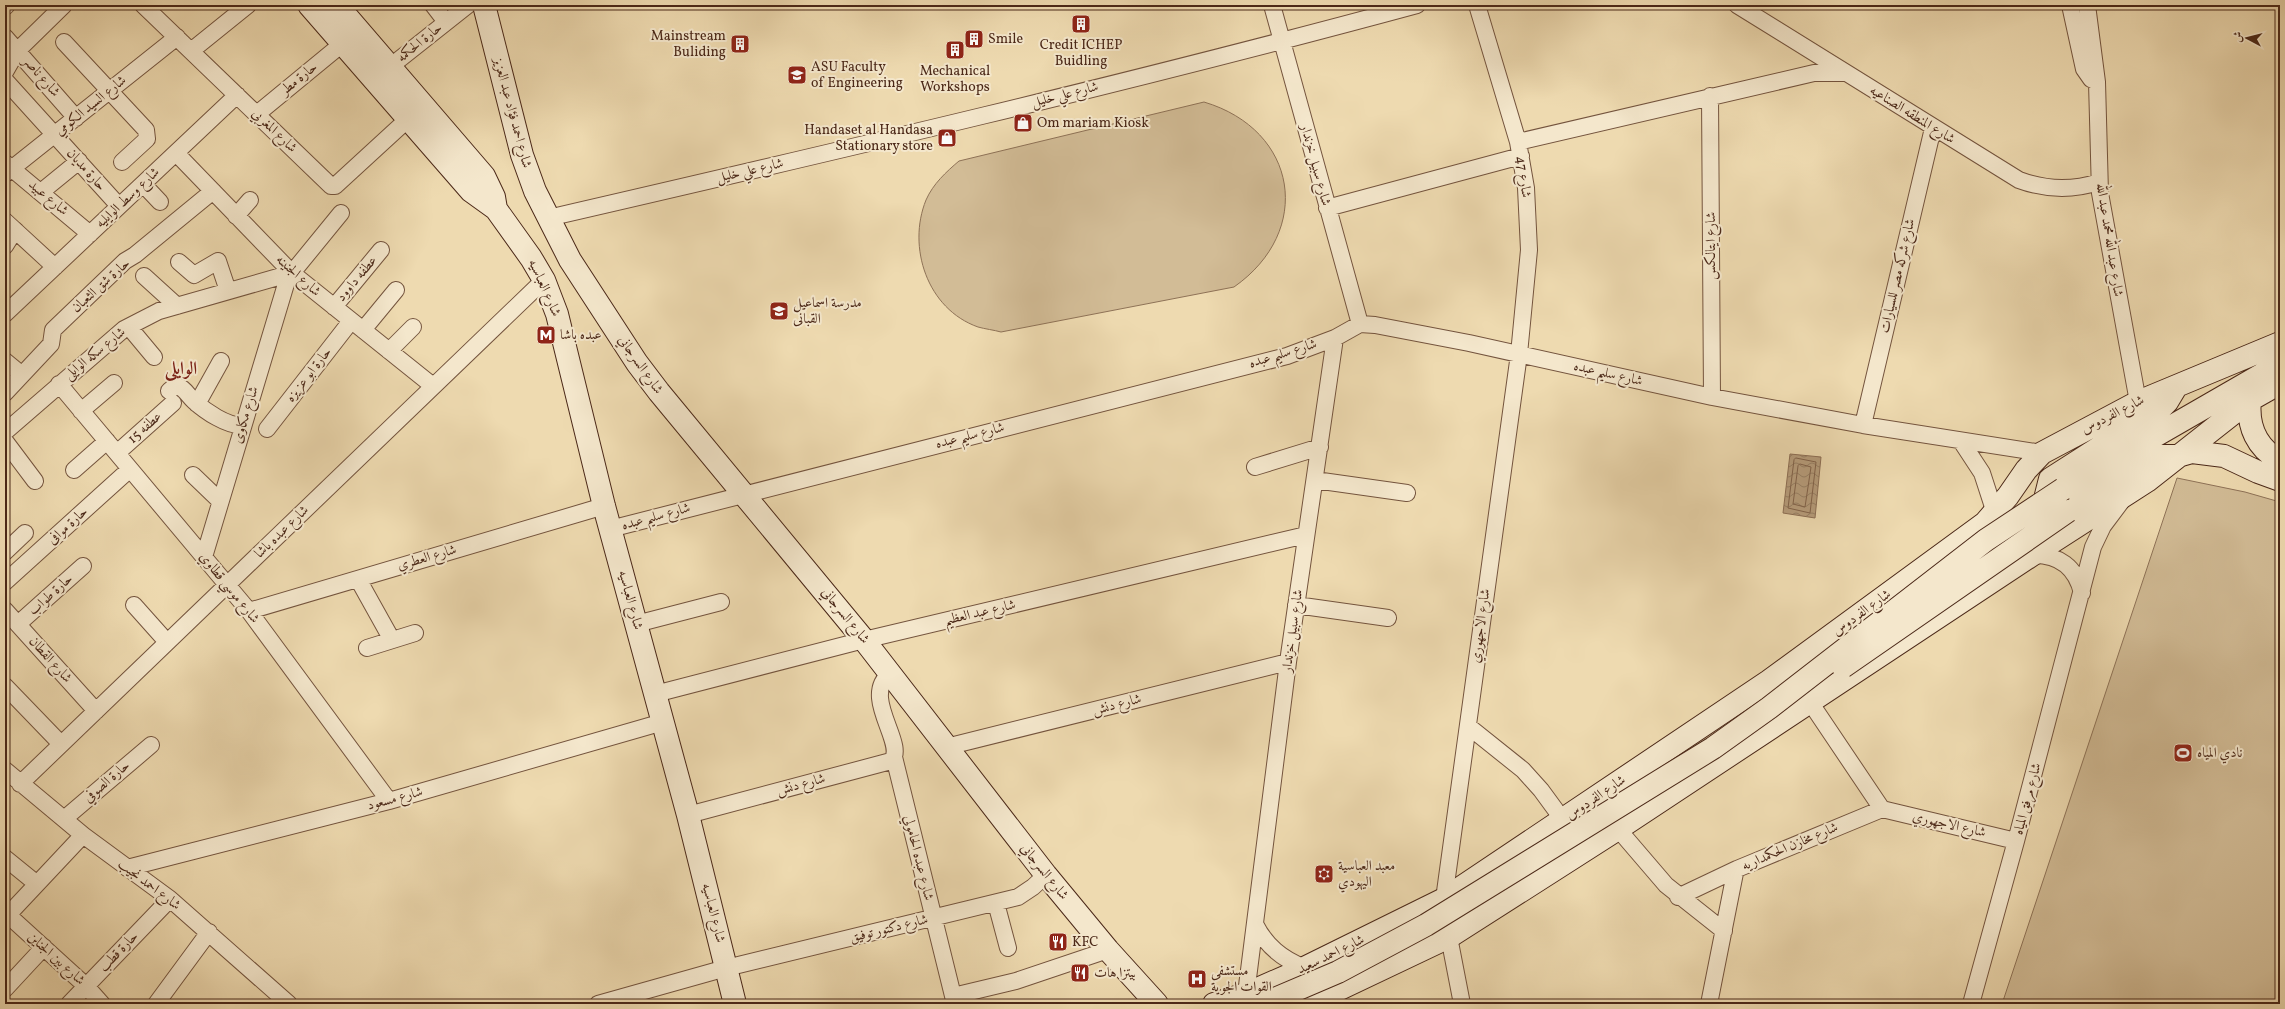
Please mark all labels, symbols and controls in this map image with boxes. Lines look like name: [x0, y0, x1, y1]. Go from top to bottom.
building icon: Credit ICHEP Buidling: [1070, 13, 1092, 35]
north arrow: [2227, 18, 2267, 58]
street label: حارة الحكمه: [393, 19, 447, 67]
place label: Mainstream Buliding: [651, 27, 726, 62]
building icon: Smile: [963, 28, 985, 50]
place label: Smile: [988, 30, 1024, 49]
text: ش: [2230, 31, 2247, 43]
building icon: Mainstream Buliding: [729, 33, 751, 55]
place label: Credit ICHEP Buidling: [1040, 36, 1122, 71]
building icon: Mechanical Workshops: [944, 39, 966, 61]
street label: شارع ناصر: [16, 51, 64, 102]
street label: شارع احمد فؤاد عبد العزيز: [487, 54, 536, 171]
street label: حارة مطر: [275, 58, 322, 101]
place label: ASU Faculty of Engineering: [811, 58, 903, 93]
place label: Mechanical Workshops: [920, 62, 990, 97]
school or university icon: ASU Faculty of Engineering: [786, 64, 808, 86]
street label: شارع السيد الكومي: [51, 71, 131, 141]
street label: شارع علي خليل: [1030, 78, 1101, 114]
street label: شارع المنطقه الصناعيه: [1865, 81, 1958, 150]
street label: شارع المغربي: [246, 105, 301, 158]
shop icon: Om mariam Kiosk: [1012, 112, 1034, 134]
place label: Om mariam Kiosk: [1037, 114, 1149, 133]
street label: شارع سبيل خزندار: [1294, 120, 1335, 208]
place label: Handaset al Handasa Stationary store: [804, 121, 933, 156]
shop icon: Handaset al Handasa Stationary store: [936, 127, 958, 149]
street label: حارة مديان: [62, 145, 110, 195]
street label: شارع علي خليل: [715, 154, 786, 190]
street label: شارع 47: [1510, 155, 1535, 199]
street label: شارع وسط الوايليه: [92, 163, 165, 233]
street label: شارع عبيد: [23, 176, 72, 221]
street label: شارع عبد الله محمد عبد الله: [2090, 181, 2130, 299]
street label: شارع ايتالكس: [1702, 212, 1722, 280]
street label: شارع شركه مصر للسيارات: [1876, 217, 1921, 335]
street label: شارع الجنينه: [271, 251, 325, 302]
street label: عطفه داوود: [332, 252, 382, 306]
street label: حارة شق الثعبان: [67, 254, 135, 318]
street label: شارع العباسيه: [522, 256, 565, 320]
place label: مدرسة اسماعيل القبانى: [793, 294, 862, 329]
school or university icon: مدرسة اسماعيل القبانى: [768, 300, 790, 322]
street label: شارع سكه الوايلى: [60, 323, 131, 386]
metro station icon: عبده باشا: [535, 324, 557, 346]
place label: عبده باشا: [560, 326, 602, 345]
street label: شارع السرجاني: [612, 332, 667, 399]
street label: شارع سليم عبده: [1247, 335, 1320, 376]
street label: حارة ابو عزيزه: [282, 344, 336, 406]
district label: الوايلى: [164, 357, 197, 382]
street label: شارع سليم عبده: [1571, 357, 1644, 394]
street label: شارع مكاوى: [228, 384, 265, 446]
street label: شارع الفردوس: [2078, 391, 2148, 440]
street label: عطفه 15: [124, 408, 166, 448]
street label: شارع سليم عبده: [934, 418, 1007, 457]
street label: شارع سليم عبده: [620, 499, 693, 538]
street label: شارع عبده باشا: [251, 501, 314, 563]
street label: حارة موافى: [44, 503, 92, 549]
street label: شارع العطري: [395, 540, 459, 576]
street label: شارع موسي قطاوي: [192, 548, 264, 630]
street label: شارع العباسيه: [612, 568, 647, 632]
street label: حارة طواب: [25, 570, 77, 620]
street label: شارع السرجاني: [816, 584, 874, 649]
street label: شارع الفردوس: [1829, 585, 1896, 642]
street label: شارع سبيل خزندار: [1277, 588, 1309, 676]
street label: شارع الاجهوري: [1466, 588, 1497, 665]
street label: شارع عبد العظيم: [942, 596, 1018, 633]
street label: شارع القطان: [23, 633, 76, 688]
street label: شارع دنش: [1090, 690, 1144, 721]
sports icon: نادي المياه: [2172, 742, 2194, 764]
place label: نادي المياه: [2197, 744, 2243, 764]
street label: حارة الصوفي: [80, 757, 135, 808]
street label: شارع مرفق المياه: [2009, 761, 2048, 837]
street label: شارع دنش: [774, 769, 828, 802]
street label: شارع الفردوس: [1562, 771, 1630, 826]
street label: شارع مسعود: [365, 782, 425, 816]
street label: شارع الاجهوري: [1910, 807, 1988, 844]
street label: شارع عبده الحامولي: [897, 813, 938, 903]
street label: شارع مخازن الحكمداريه: [1739, 818, 1841, 877]
street label: شارع السرجاني: [1015, 840, 1073, 905]
street label: شارع احمد نجيب: [113, 855, 185, 916]
place label: معبد العباسية اليهودي: [1338, 857, 1395, 893]
synagogue icon: معبد العباسية اليهودي: [1313, 863, 1335, 885]
street label: شارع العباسيه: [695, 881, 730, 945]
street label: شارع دكتور توفيق: [848, 910, 930, 949]
street label: شارع بين الجناين: [22, 928, 89, 991]
street label: حارة قطب: [95, 928, 143, 976]
street label: شارع احمد سعيد: [1294, 930, 1368, 980]
restaurant icon: KFC: [1047, 931, 1069, 953]
place label: KFC: [1072, 933, 1099, 952]
restaurant icon: بيتزا هات: [1069, 962, 1091, 984]
place label: مستشفى القوات الجوية: [1211, 962, 1272, 997]
place label: بيتزا هات: [1094, 964, 1136, 983]
hospital icon: مستشفى القوات الجوية: [1186, 968, 1208, 990]

